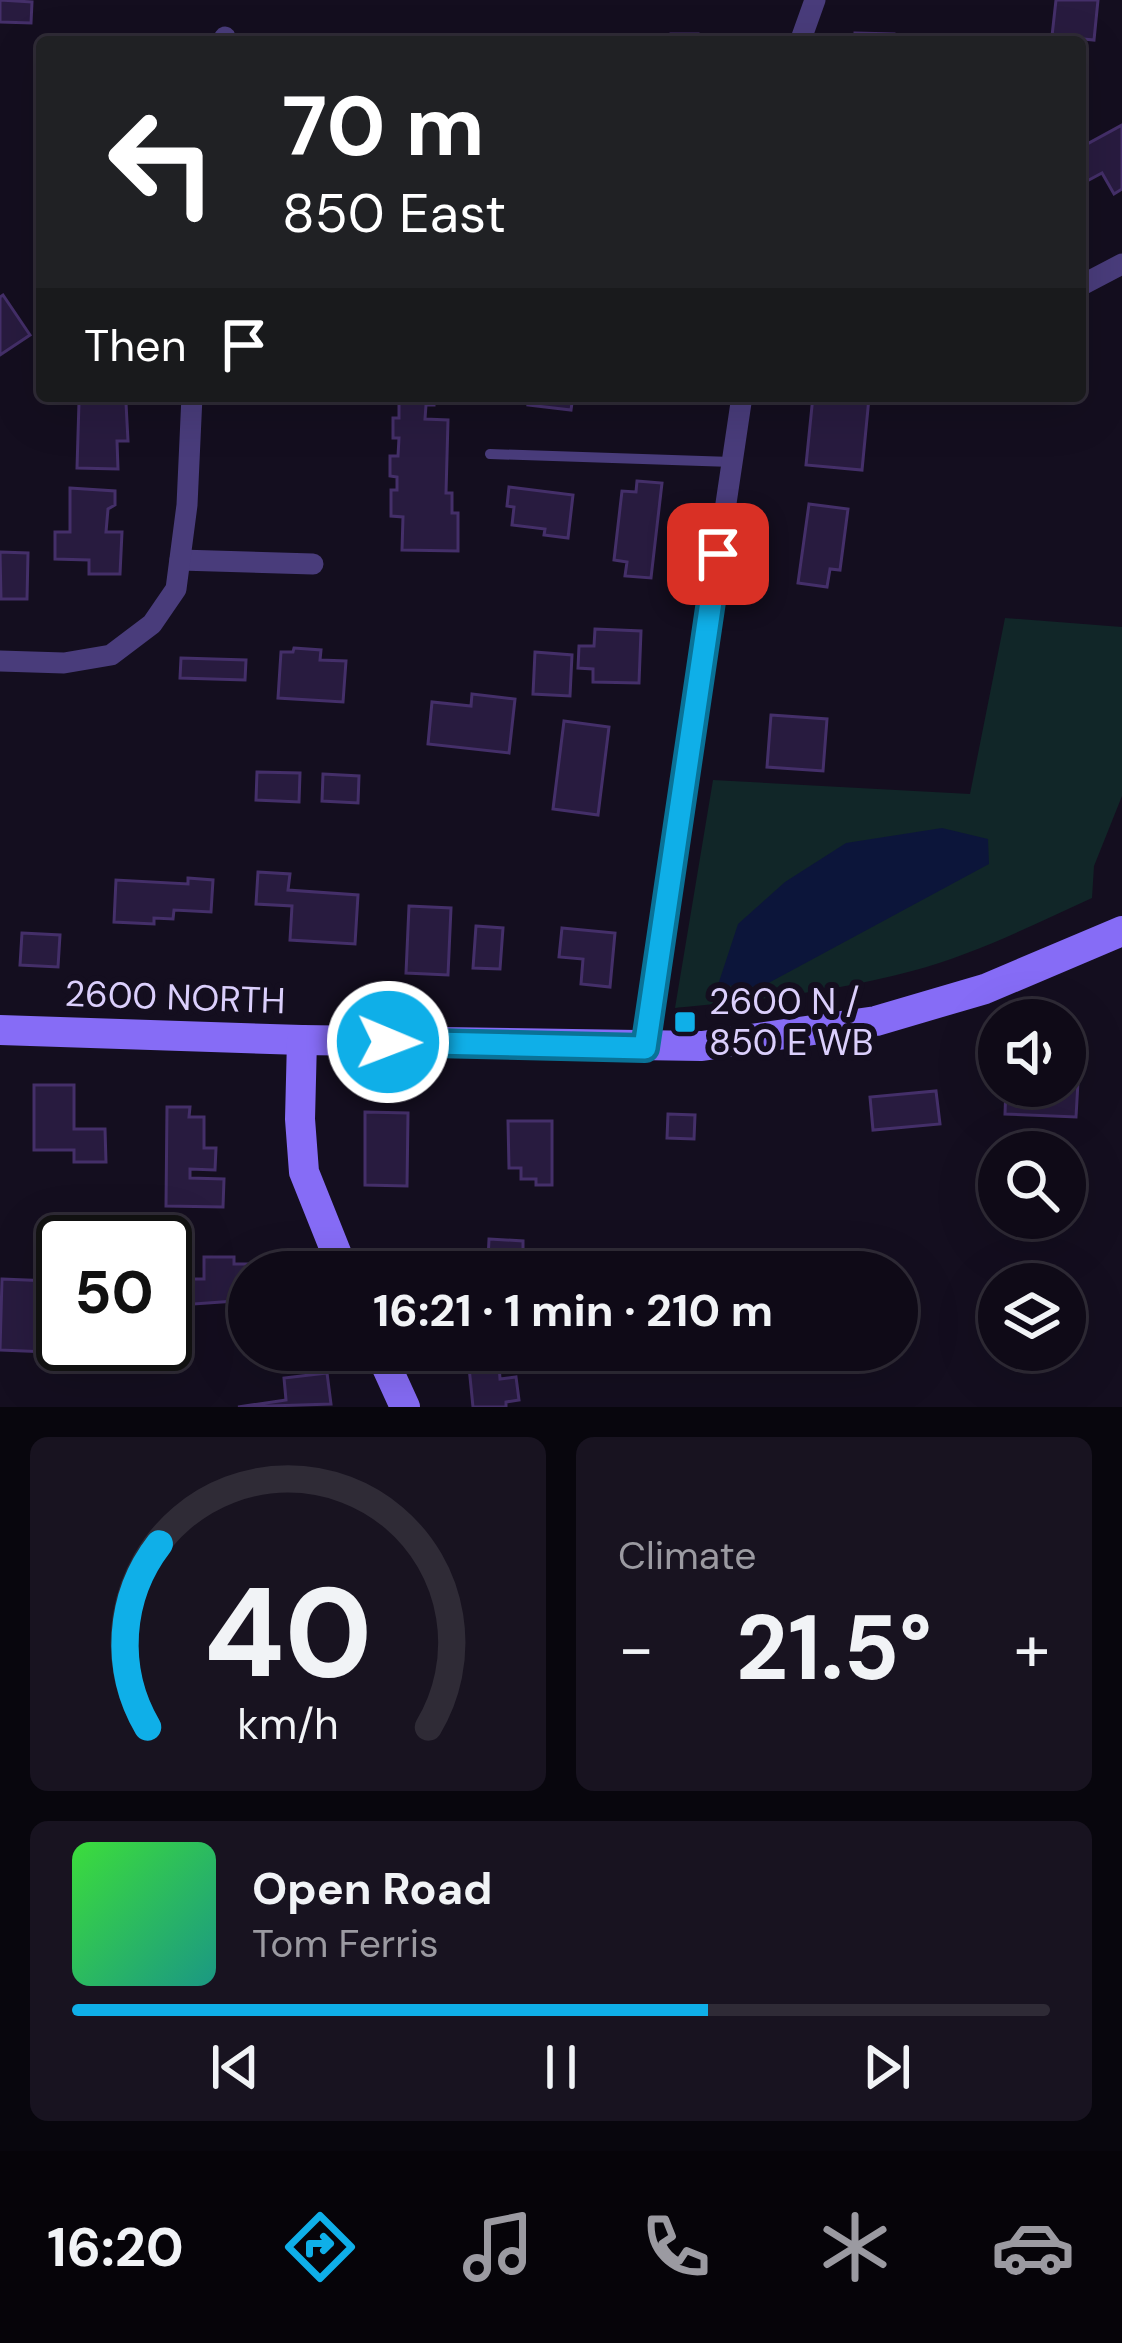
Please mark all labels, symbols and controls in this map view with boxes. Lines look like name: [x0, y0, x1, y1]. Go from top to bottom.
text: 70 m: [282, 72, 485, 181]
icon: left: [84, 84, 240, 240]
text: 850 East: [282, 178, 506, 249]
icon: arrive: [211, 312, 277, 378]
text: Then: [84, 316, 187, 375]
pin: [667, 503, 769, 605]
icon: arrive: [685, 521, 751, 587]
street label: 2600 NORTH: [64, 970, 286, 1024]
place label: 2600 N / 850 E WB: [709, 978, 874, 1066]
position arrow: [325, 979, 451, 1105]
map controls: [978, 999, 1086, 1371]
button: sound: [978, 999, 1086, 1107]
marker: 2600 N / 850 E WB: [672, 1009, 698, 1035]
button: search: [978, 1131, 1086, 1239]
speed limit sign: 50: [36, 1215, 192, 1371]
button: layers: [978, 1263, 1086, 1371]
text: 16:21 · 1 min · 210 m: [373, 1281, 773, 1340]
text: Climate: [618, 1530, 756, 1581]
text: 40: [204, 1552, 372, 1715]
text: 21.5°: [736, 1590, 932, 1707]
text: −: [618, 1606, 654, 1691]
text: +: [1014, 1606, 1050, 1691]
text: km/h: [237, 1696, 339, 1752]
text: Open Road: [252, 1859, 493, 1918]
text: Tom Ferris: [252, 1918, 439, 1969]
icon: previous: [202, 2034, 268, 2100]
icon: pause: [528, 2034, 594, 2100]
icon: next: [854, 2034, 920, 2100]
icon: directions: [278, 2205, 362, 2289]
icon: music: [456, 2205, 540, 2289]
icon: phone: [634, 2205, 718, 2289]
icon: climate: [813, 2205, 897, 2289]
icon: car: [991, 2205, 1075, 2289]
text: 16:20: [47, 2212, 184, 2283]

